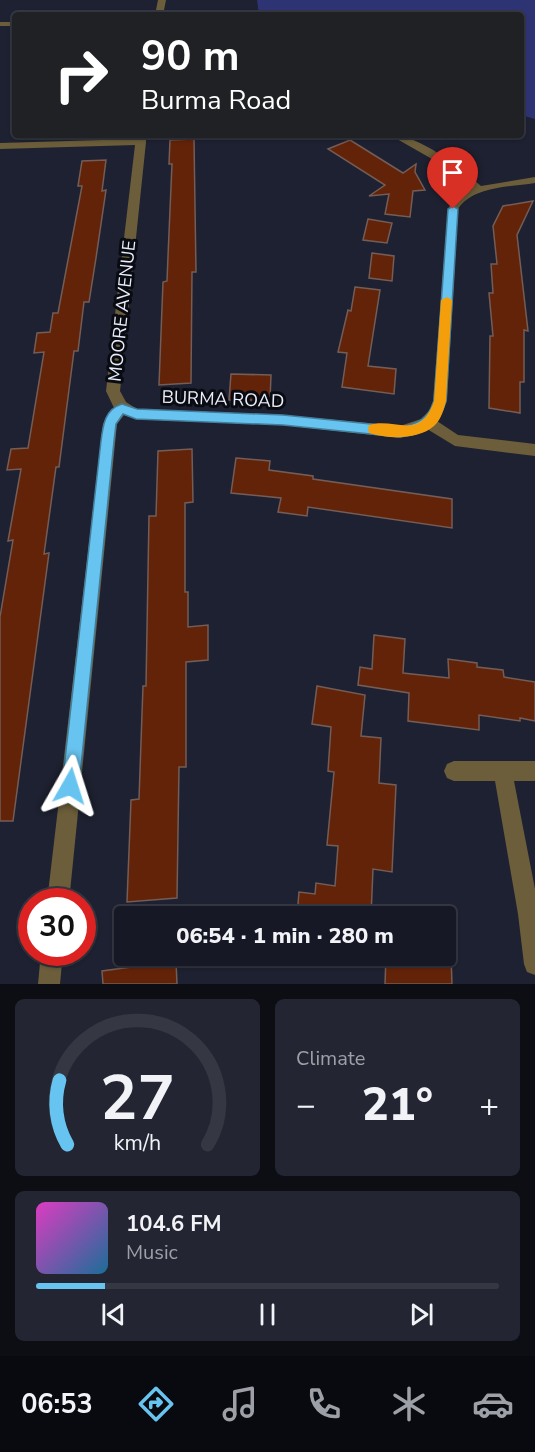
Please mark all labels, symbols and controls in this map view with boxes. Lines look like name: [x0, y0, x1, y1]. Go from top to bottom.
text: 90 m: [141, 28, 240, 85]
icon: right: [42, 36, 120, 114]
text: Burma Road: [141, 82, 291, 119]
pin: [427, 147, 478, 209]
icon: arrive: [436, 156, 469, 189]
street label: MOORE AVENUE: [103, 239, 141, 383]
street label: BURMA ROAD: [161, 385, 285, 413]
position arrow: [38, 754, 102, 818]
speed limit sign: 30: [18, 888, 96, 966]
text: 06:54 · 1 min · 280 m: [176, 921, 394, 951]
text: Climate: [296, 1045, 365, 1072]
text: 27: [100, 1056, 175, 1141]
text: 21°: [362, 1075, 433, 1136]
text: −: [296, 1083, 316, 1128]
text: +: [479, 1083, 499, 1128]
text: km/h: [114, 1128, 161, 1158]
text: 104.6 FM: [126, 1209, 222, 1239]
text: Music: [126, 1239, 178, 1266]
icon: previous: [97, 1298, 130, 1331]
icon: pause: [251, 1298, 284, 1331]
icon: next: [405, 1298, 438, 1331]
icon: directions: [135, 1383, 177, 1425]
icon: music: [219, 1383, 261, 1425]
icon: phone: [303, 1383, 345, 1425]
icon: climate: [388, 1383, 430, 1425]
icon: car: [472, 1383, 514, 1425]
text: 06:53: [21, 1386, 93, 1423]

